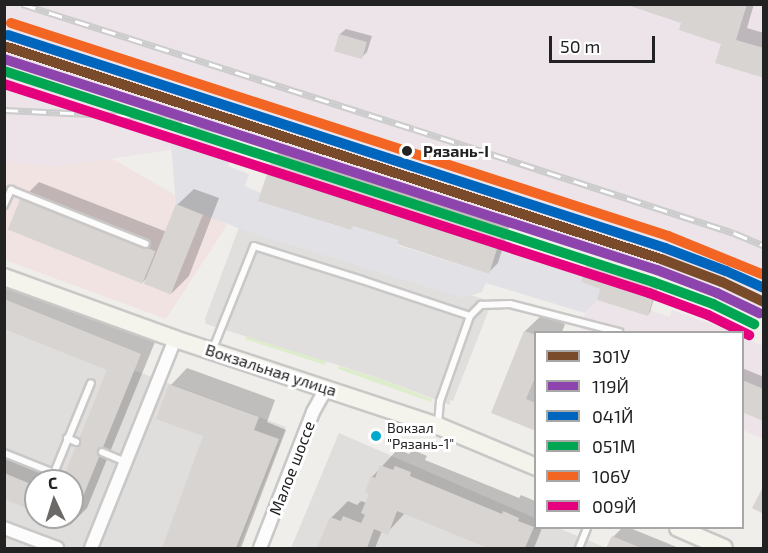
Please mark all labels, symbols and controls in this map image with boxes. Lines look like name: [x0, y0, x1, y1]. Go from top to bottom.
scale bar: [552, 24, 658, 62]
text: 50 m: [560, 35, 600, 57]
marker: Рязань-I: [396, 140, 418, 162]
place label: Рязань-I: [423, 141, 489, 161]
legend: [534, 331, 744, 529]
street label: Вокзальная улица: [203, 340, 339, 400]
text: 301У: [592, 345, 630, 367]
text: 119Й: [592, 375, 629, 397]
text: 041Й: [592, 405, 634, 427]
street label: Малое шоссе: [265, 418, 319, 518]
place label: Вокзал "Рязань-1": [387, 420, 454, 452]
marker: Вокзал "Рязань-1": [370, 430, 382, 442]
text: 051М: [592, 435, 635, 457]
text: 106У: [592, 465, 630, 487]
north arrow: [24, 469, 84, 529]
text: С: [47, 473, 58, 492]
text: 009Й: [592, 495, 636, 517]

